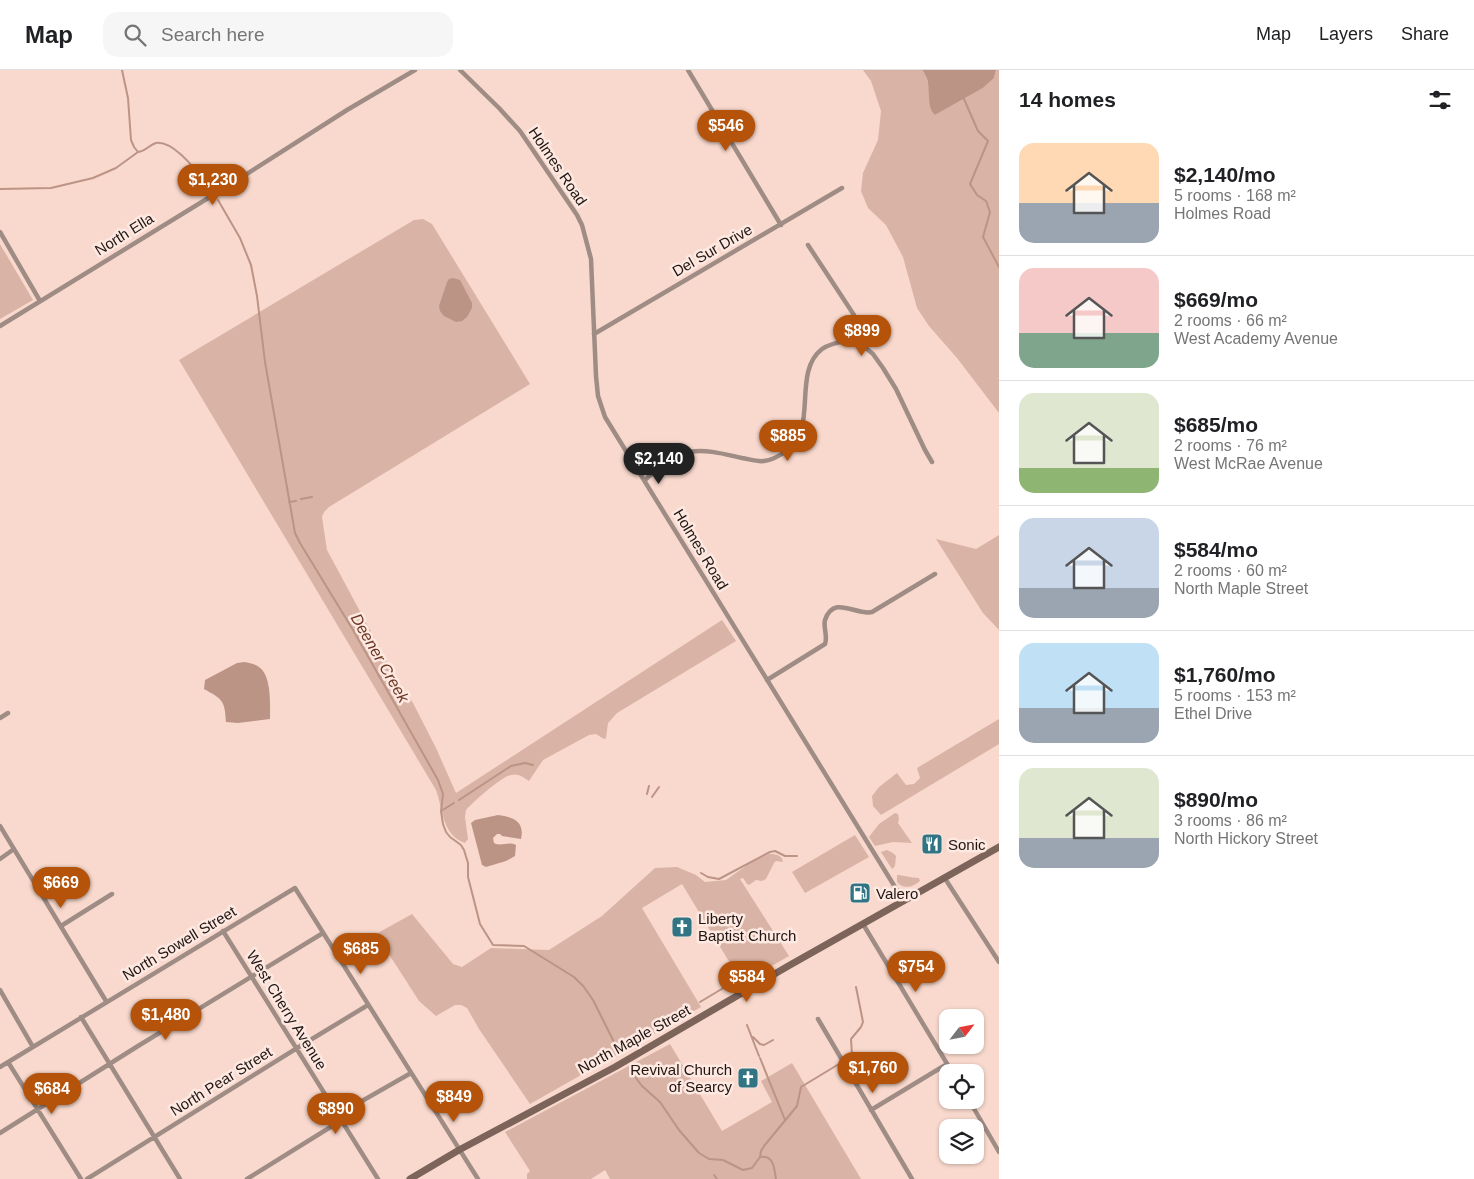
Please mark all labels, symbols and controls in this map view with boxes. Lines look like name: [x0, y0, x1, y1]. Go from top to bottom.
search box: [103, 12, 453, 57]
text: Map: [25, 21, 73, 48]
icon: search: [121, 21, 149, 49]
text: Search here: [161, 24, 265, 45]
text: Map: [1256, 24, 1291, 44]
text: Layers: [1319, 24, 1373, 44]
text: Share: [1401, 24, 1449, 44]
icon: filters: [1426, 86, 1454, 114]
text: 14 homes: [1019, 88, 1116, 111]
pin: $546: [696, 109, 756, 152]
text: $546: [708, 117, 744, 134]
street label: Holmes Road: [526, 124, 590, 208]
icon: home: [1059, 163, 1119, 223]
text: $2,140/mo: [1174, 163, 1276, 186]
pin: $1,230: [172, 164, 254, 206]
text: $1,230: [189, 171, 237, 188]
text: 5 rooms · 168 m²: [1174, 187, 1296, 204]
text: Holmes Road: [1174, 205, 1271, 222]
street label: North Ella: [92, 209, 157, 259]
street label: Del Sur Drive: [669, 220, 755, 280]
icon: home: [1059, 288, 1119, 348]
text: $669/mo: [1174, 288, 1258, 311]
text: 2 rooms · 66 m²: [1174, 312, 1287, 329]
pin: $899: [832, 314, 892, 357]
text: $899: [844, 322, 880, 339]
text: West Academy Avenue: [1174, 330, 1338, 347]
icon: home: [1059, 413, 1119, 473]
text: $685/mo: [1174, 413, 1258, 436]
pin: $885: [758, 420, 818, 462]
text: $885: [770, 427, 806, 444]
text: 2 rooms · 76 m²: [1174, 437, 1287, 454]
pin: $2,140: [618, 442, 700, 485]
text: $2,140: [635, 450, 683, 467]
text: West McRae Avenue: [1174, 455, 1323, 472]
street label: Holmes Road: [670, 506, 732, 592]
icon: home: [1059, 538, 1119, 598]
text: $584/mo: [1174, 538, 1258, 561]
text: 2 rooms · 60 m²: [1174, 562, 1287, 579]
text: North Maple Street: [1174, 580, 1308, 597]
water label: Deener Creek: [348, 611, 413, 706]
icon: home: [1059, 663, 1119, 723]
text: $1,760/mo: [1174, 663, 1276, 686]
text: 5 rooms · 153 m²: [1174, 687, 1296, 704]
text: Ethel Drive: [1174, 705, 1252, 722]
icon: home: [1059, 788, 1119, 848]
text: $890/mo: [1174, 788, 1258, 811]
text: 3 rooms · 86 m²: [1174, 812, 1287, 829]
text: North Hickory Street: [1174, 830, 1318, 847]
restaurant icon: Sonic: [920, 832, 944, 856]
place label: Sonic: [948, 836, 986, 853]
pin: $669: [31, 866, 91, 909]
text: $669: [43, 874, 79, 891]
fuel station icon: Valero: [848, 881, 872, 905]
place label: Valero: [876, 885, 918, 902]
street label: North Sowell Street: [119, 902, 239, 984]
place label: Liberty Baptist Church: [698, 910, 796, 944]
church icon: Liberty Baptist Church: [670, 915, 694, 939]
pin: $685: [331, 932, 391, 975]
text: $685: [343, 940, 379, 957]
street label: West Cherry Avenue: [243, 947, 331, 1073]
pin: $754: [886, 950, 946, 993]
text: $754: [898, 958, 934, 975]
pin: $584: [717, 960, 777, 1003]
text: $584: [729, 968, 765, 985]
pin: $1,480: [125, 998, 207, 1041]
street label: North Maple Street: [575, 1001, 694, 1077]
text: $1,480: [142, 1006, 190, 1023]
north arrow: [939, 1009, 984, 1054]
map controls: [939, 1009, 984, 1164]
street label: North Pear Street: [167, 1042, 276, 1119]
pin: $1,760: [832, 1052, 914, 1094]
text: $1,760: [849, 1059, 897, 1076]
place label: Revival Church of Searcy: [630, 1061, 732, 1095]
button: locate: [939, 1064, 984, 1109]
church icon: Revival Church of Searcy: [736, 1066, 760, 1090]
pin: $684: [22, 1072, 82, 1115]
text: $684: [34, 1080, 70, 1097]
pin: $849: [424, 1080, 484, 1123]
text: $849: [436, 1088, 472, 1105]
pin: $890: [306, 1092, 366, 1135]
text: $890: [318, 1100, 354, 1117]
button: layers: [939, 1119, 984, 1164]

